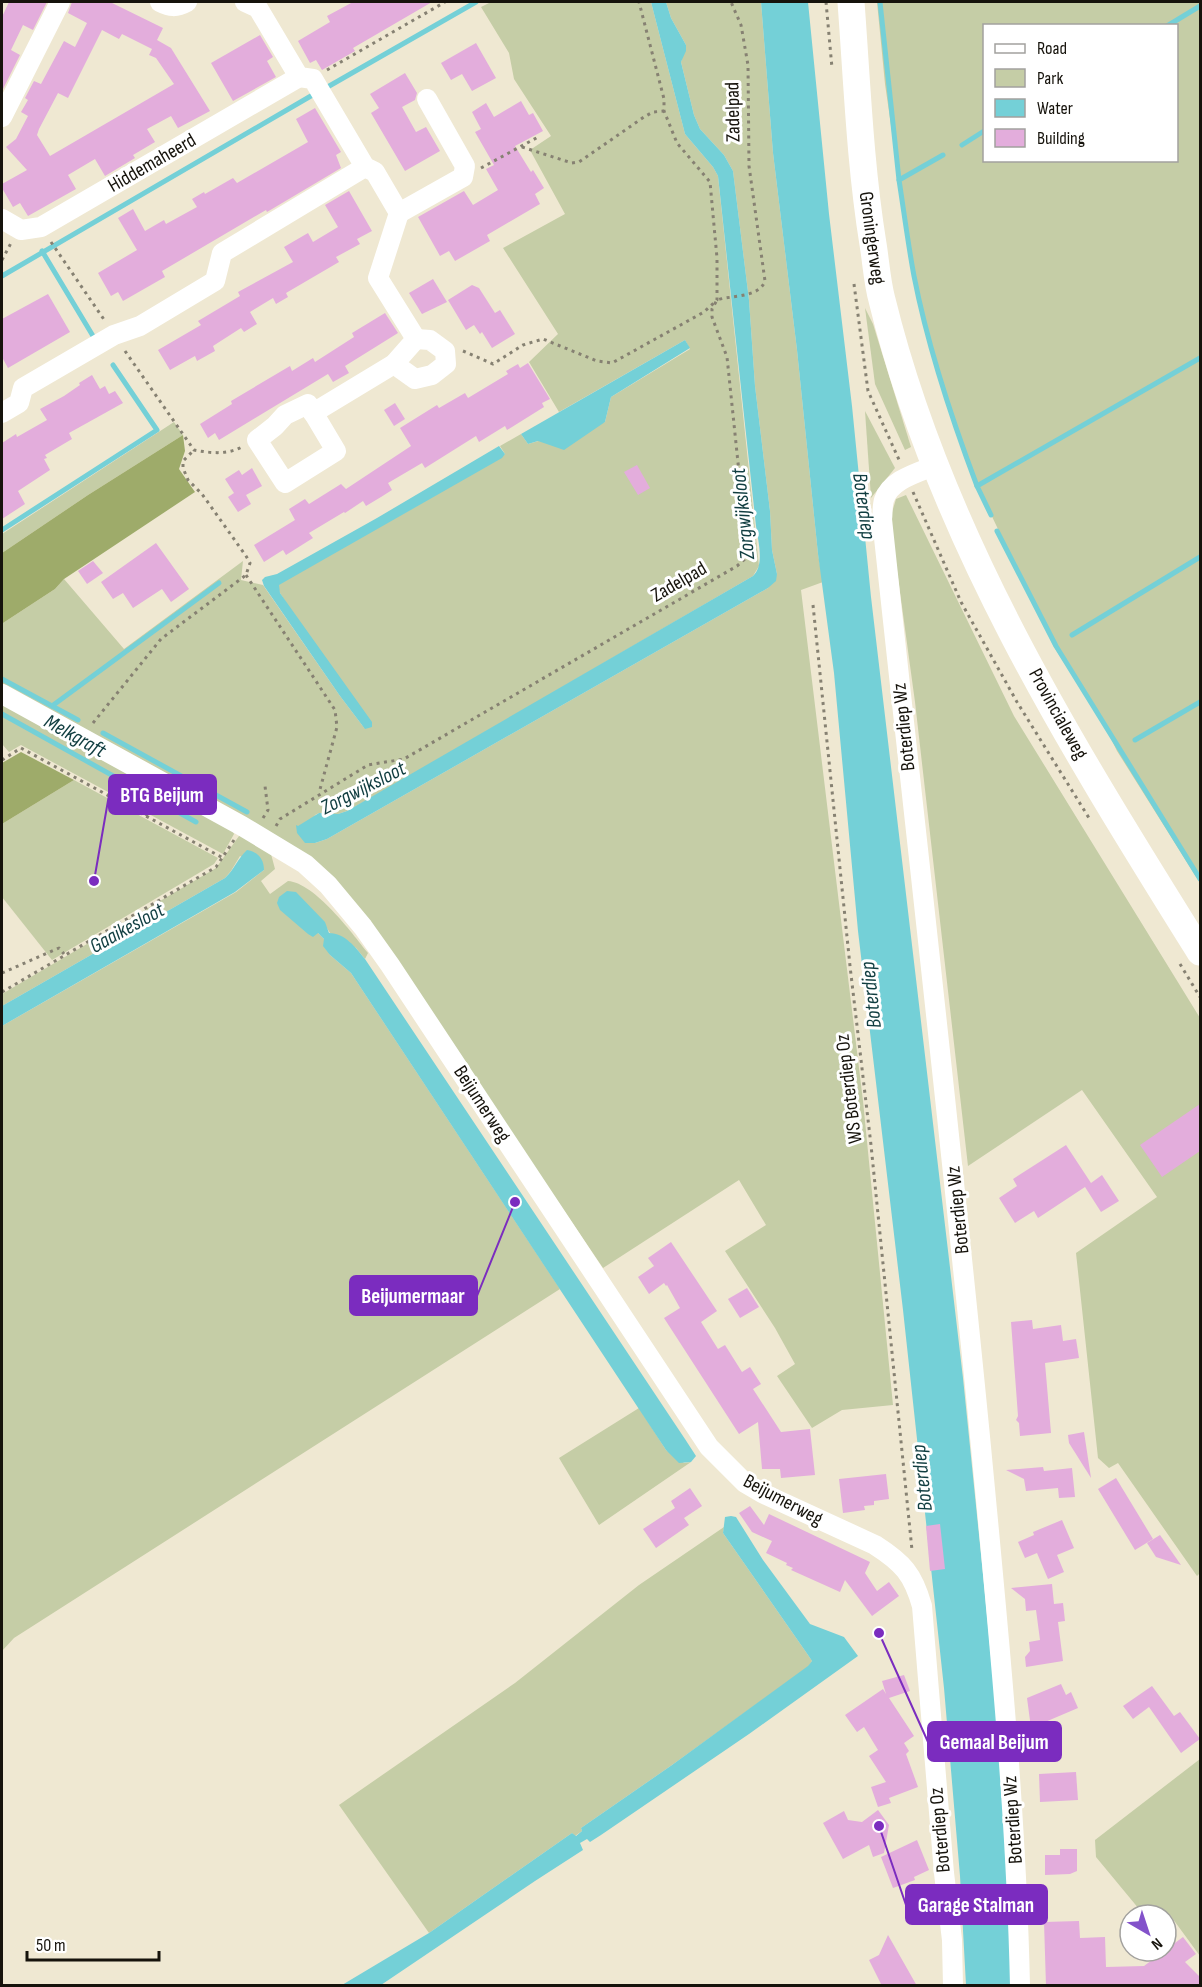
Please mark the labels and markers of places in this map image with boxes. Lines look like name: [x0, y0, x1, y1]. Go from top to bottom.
callout: BTG Beijum: [109, 775, 216, 814]
callout: Beijumermaar: [350, 1276, 477, 1315]
callout: Gemaal Beijum: [928, 1722, 1061, 1761]
callout: Garage Stalman: [906, 1885, 1047, 1924]

